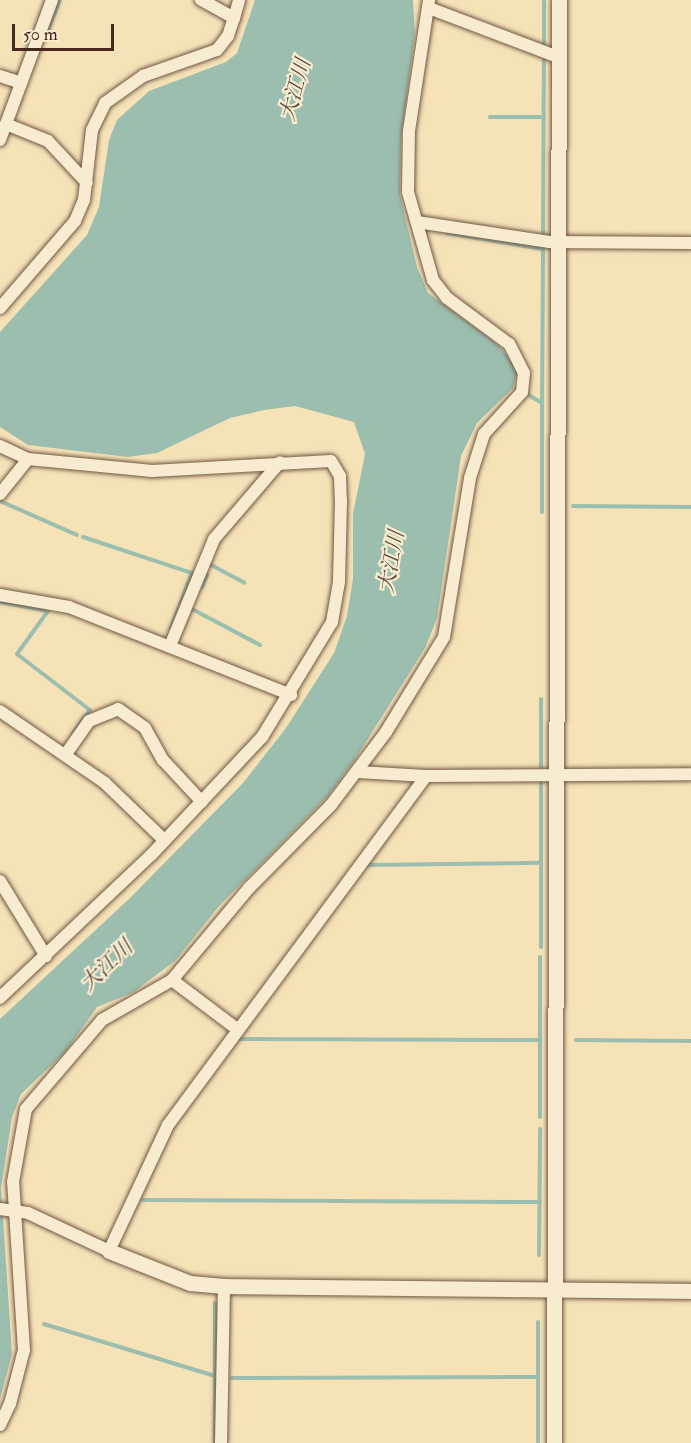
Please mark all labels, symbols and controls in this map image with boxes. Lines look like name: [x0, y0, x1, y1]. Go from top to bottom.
scale bar: [15, 12, 117, 50]
text: 50 m: [23, 23, 58, 46]
water label: 大江川: [275, 56, 317, 124]
water label: 大江川: [374, 529, 410, 595]
water label: 大江川: [76, 935, 138, 997]

